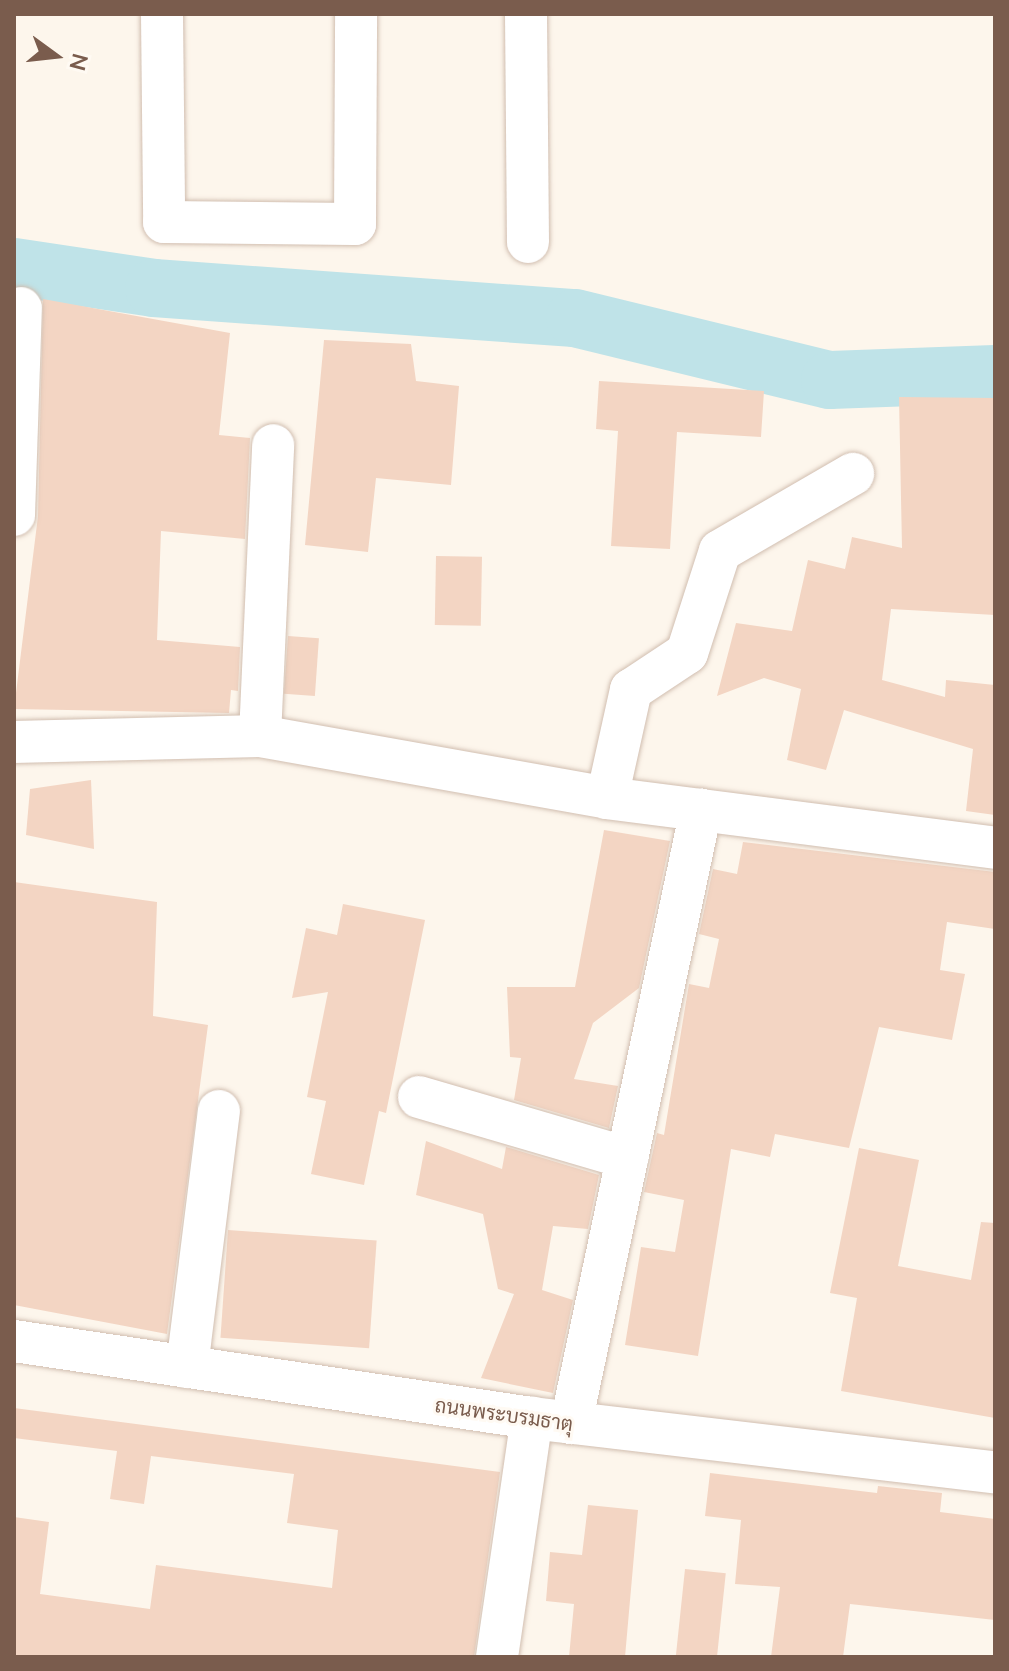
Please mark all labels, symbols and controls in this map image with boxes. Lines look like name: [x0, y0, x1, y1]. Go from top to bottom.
north arrow: [16, 16, 96, 96]
text: N: [64, 51, 95, 74]
street label: ถนนพระบรมธาตุ: [433, 1392, 575, 1436]

